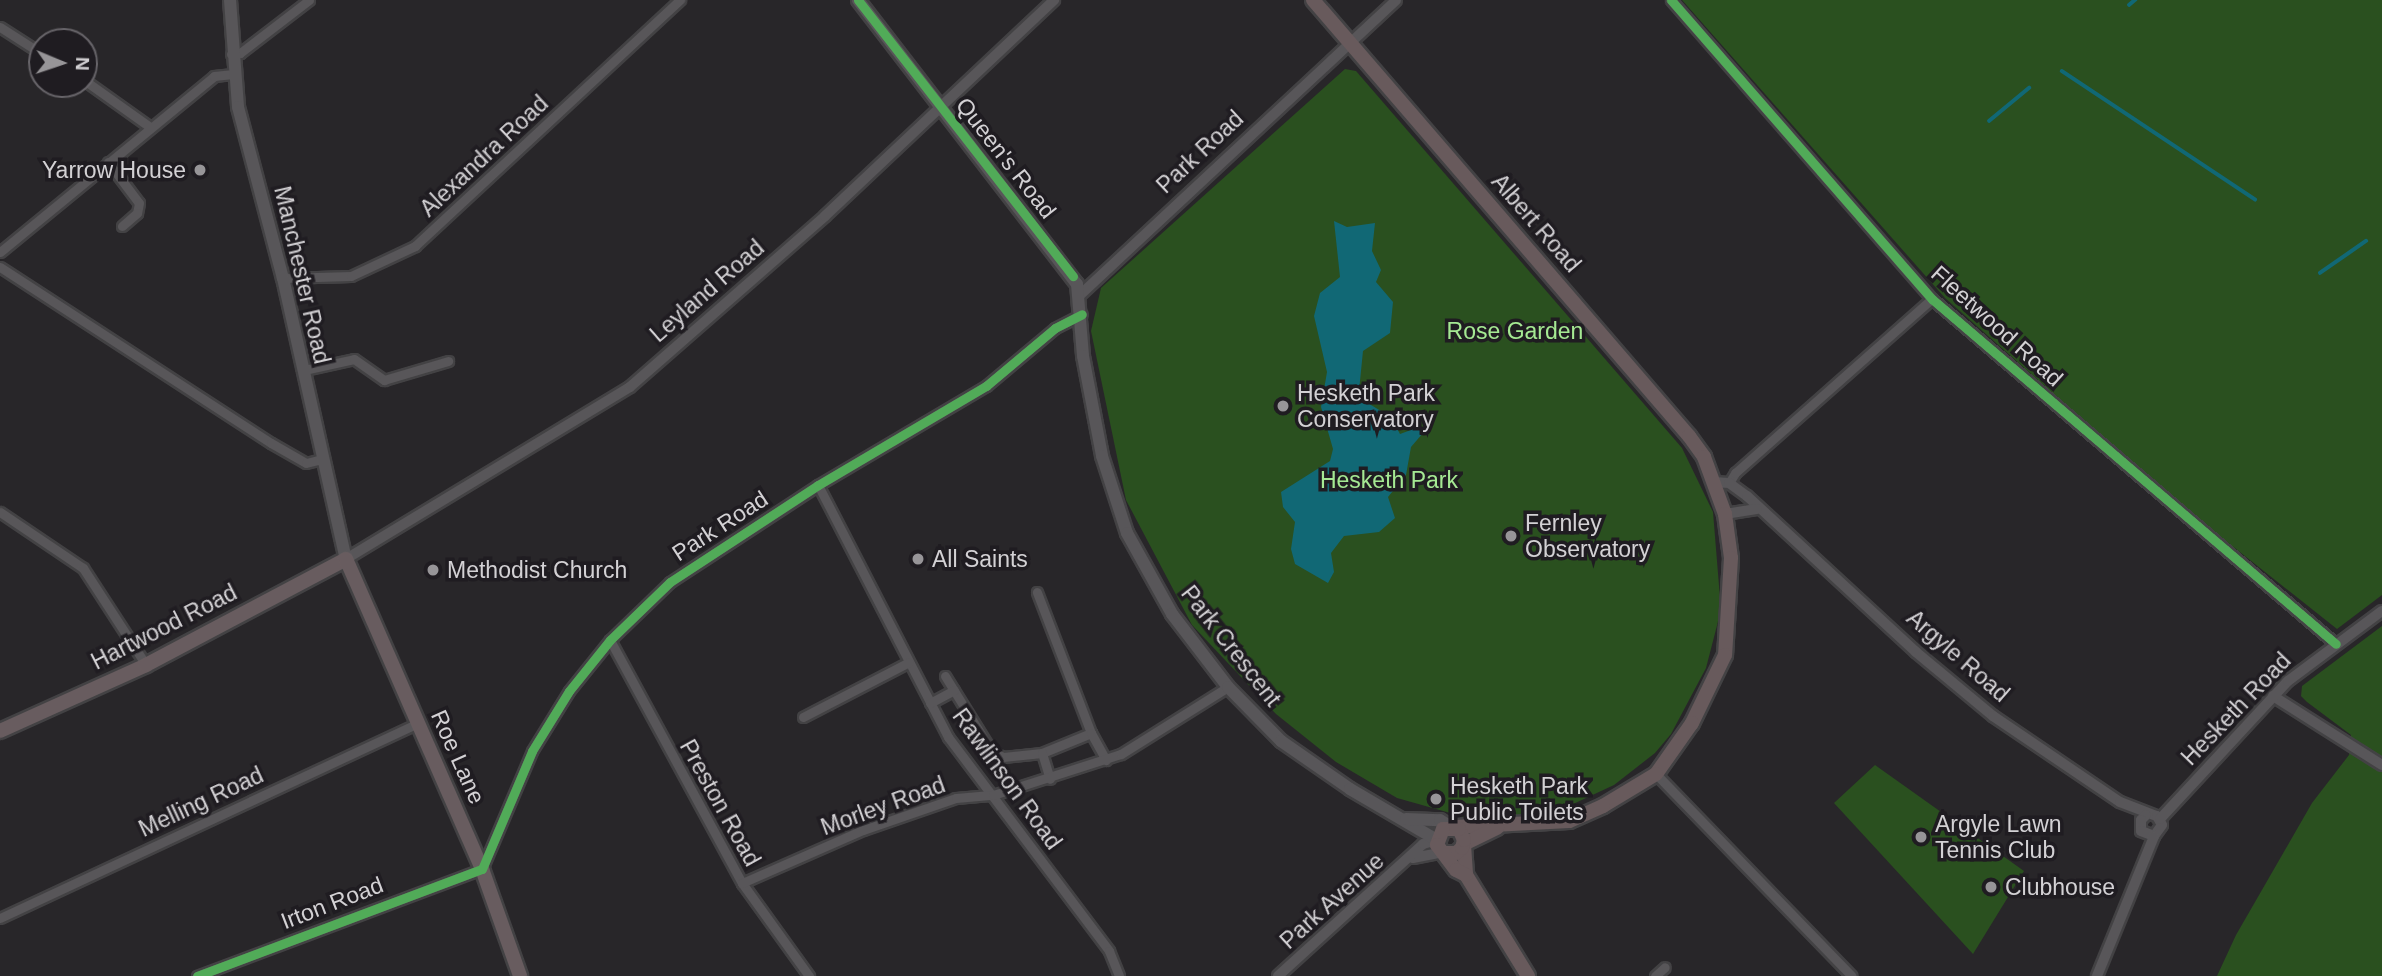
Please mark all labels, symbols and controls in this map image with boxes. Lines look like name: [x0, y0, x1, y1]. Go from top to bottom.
north arrow: [28, 28, 98, 98]
text: N: [72, 56, 93, 71]
street label: Alexandra Road: [414, 90, 554, 222]
street label: Queen's Road: [950, 92, 1062, 224]
street label: Park Road: [1151, 105, 1249, 199]
place label: Yarrow House: [42, 156, 186, 184]
marker: Yarrow House: [192, 162, 208, 178]
street label: Albert Road: [1486, 168, 1586, 278]
street label: Manchester Road: [268, 183, 336, 367]
street label: Leyland Road: [644, 234, 770, 348]
street label: Fleetwood Road: [1926, 260, 2068, 392]
park label: Rose Garden: [1447, 317, 1583, 345]
place label: Hesketh Park Conservatory: [1297, 379, 1435, 433]
marker: Hesketh Park Conservatory: [1275, 398, 1291, 414]
park label: Hesketh Park: [1320, 466, 1458, 494]
street label: Park Road: [667, 485, 773, 567]
place label: Fernley Observatory: [1525, 509, 1650, 563]
marker: Fernley Observatory: [1503, 528, 1519, 544]
place label: All Saints: [932, 545, 1028, 573]
marker: All Saints: [910, 551, 926, 567]
place label: Methodist Church: [447, 556, 627, 584]
marker: Methodist Church: [425, 562, 441, 578]
street label: Hartwood Road: [87, 578, 241, 676]
street label: Park Crescent: [1175, 580, 1287, 712]
street label: Argyle Road: [1901, 604, 2015, 708]
street label: Hesketh Road: [2175, 647, 2297, 771]
street label: Rawlinson Road: [947, 703, 1067, 855]
street label: Roe Lane: [425, 706, 491, 808]
street label: Preston Road: [674, 735, 766, 871]
street label: Melling Road: [134, 761, 268, 843]
street label: Morley Road: [817, 771, 949, 841]
place label: Hesketh Park Public Toilets: [1450, 772, 1588, 826]
marker: Hesketh Park Public Toilets: [1428, 791, 1444, 807]
place label: Argyle Lawn Tennis Club: [1935, 810, 2062, 864]
marker: Argyle Lawn Tennis Club: [1913, 829, 1929, 845]
street label: Park Avenue: [1274, 847, 1390, 955]
street label: Irton Road: [277, 871, 387, 935]
place label: Clubhouse: [2005, 873, 2115, 901]
marker: Clubhouse: [1983, 879, 1999, 895]

